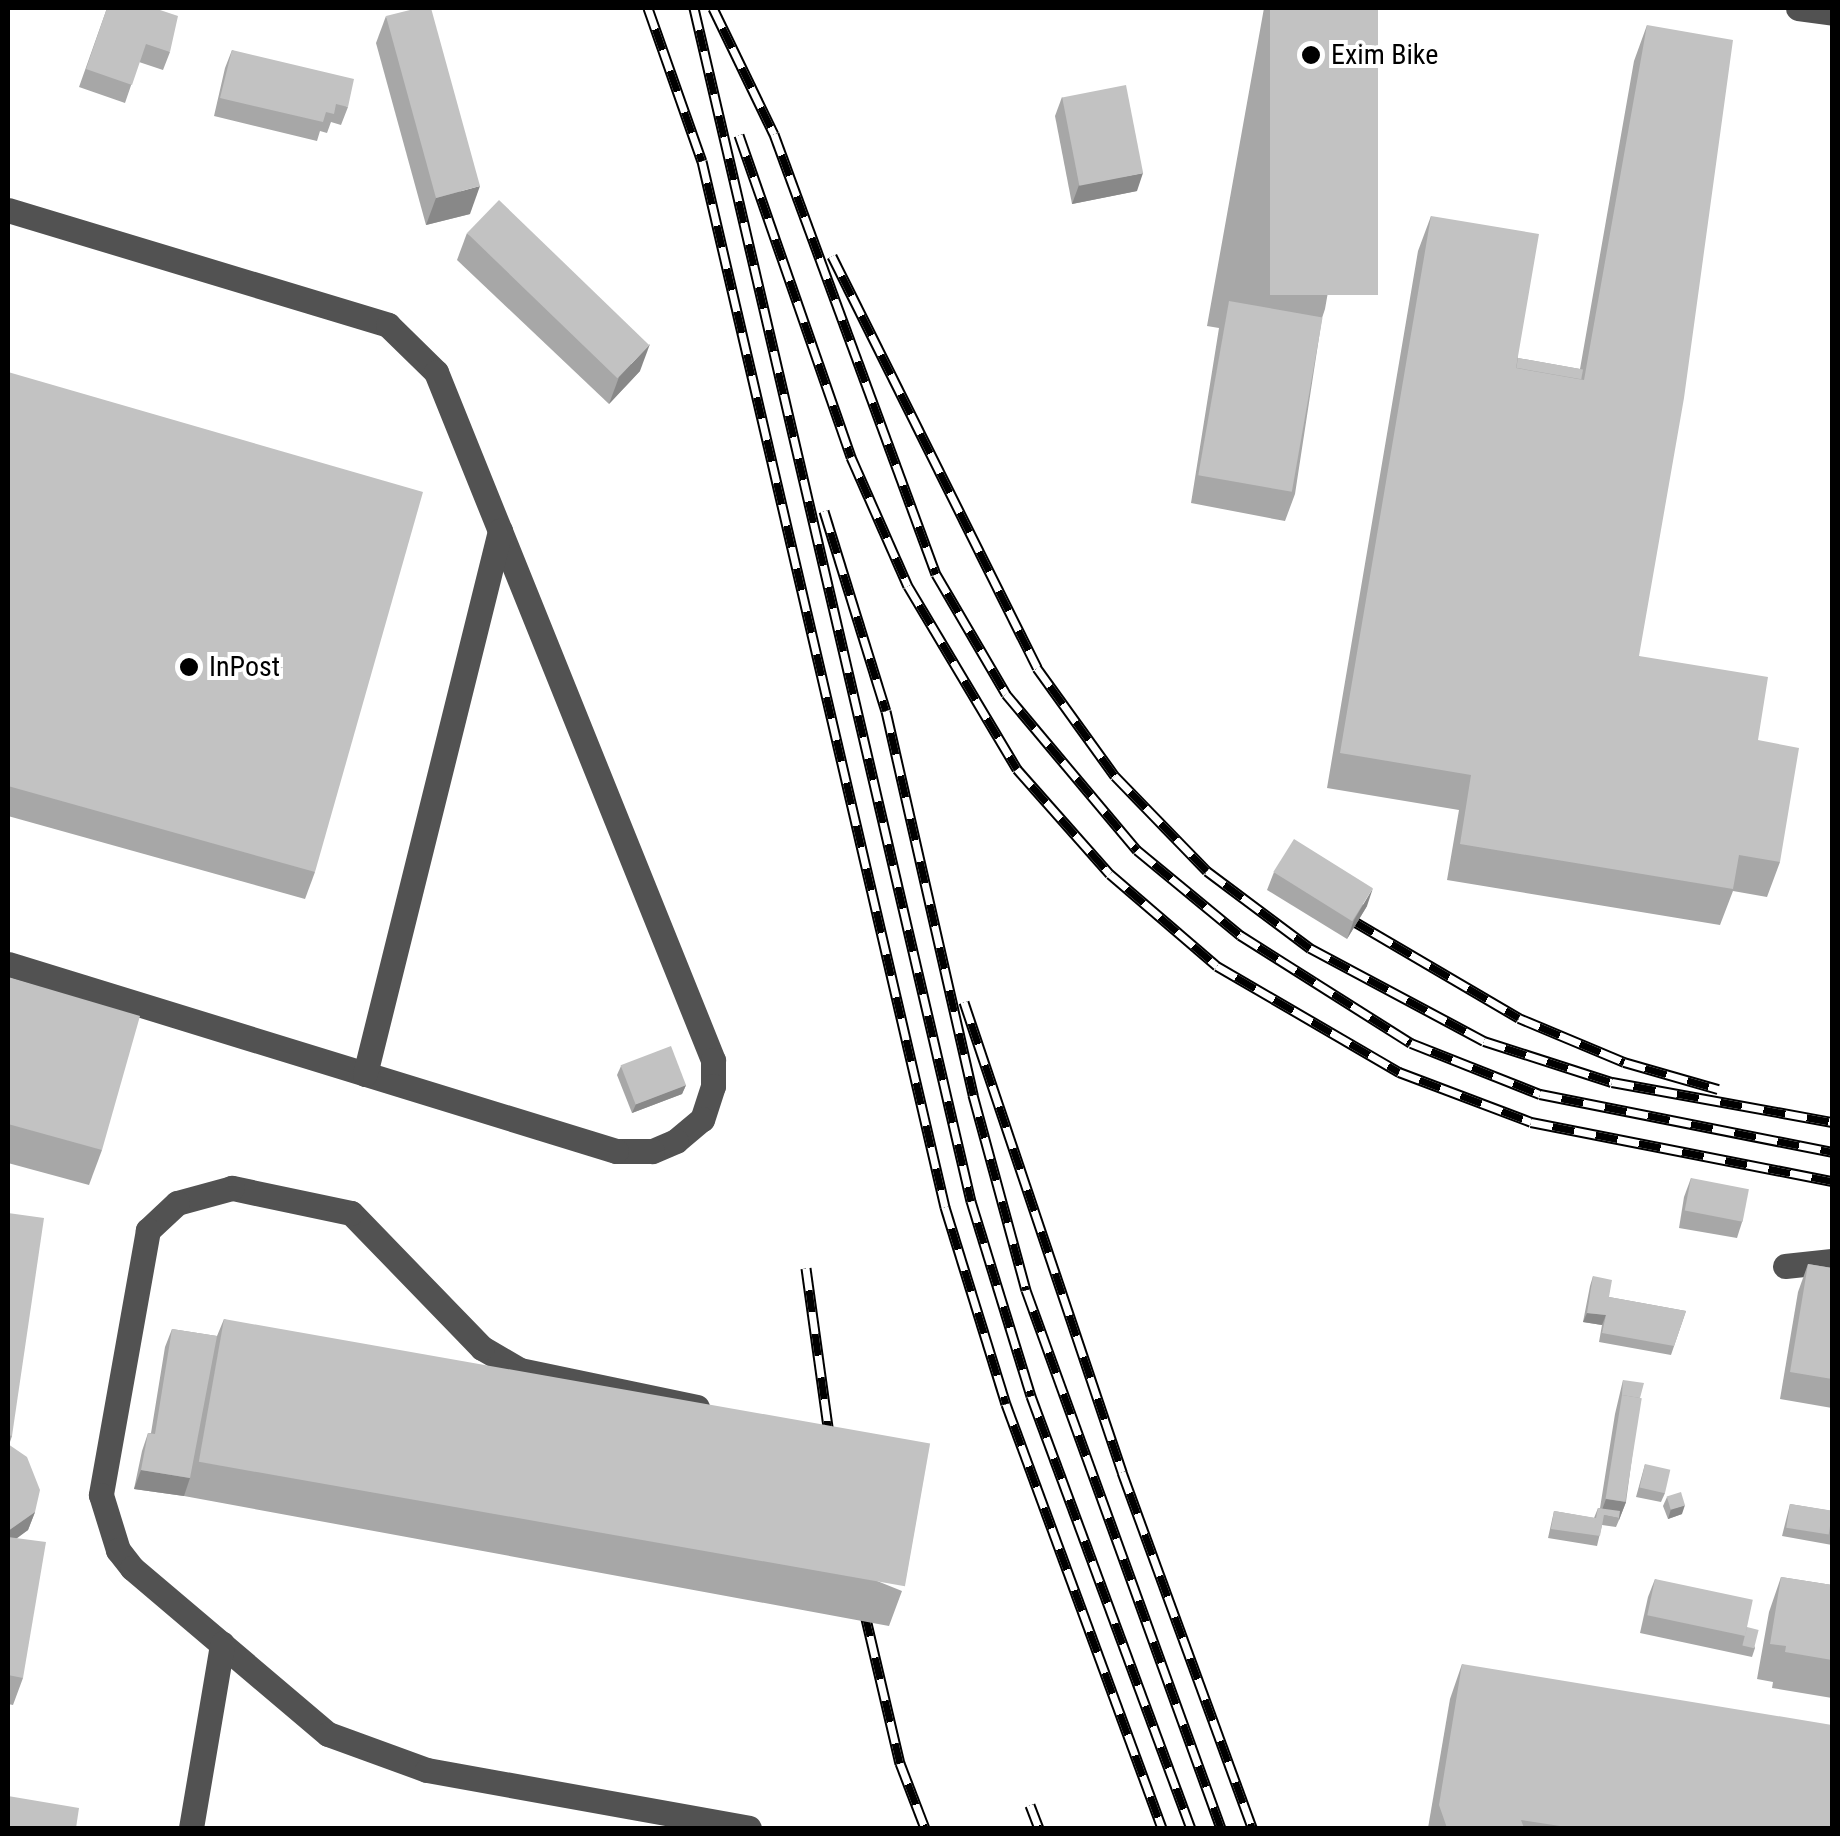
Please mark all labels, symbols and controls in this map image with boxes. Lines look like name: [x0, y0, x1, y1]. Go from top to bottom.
place label: Exim Bike: [1331, 38, 1438, 72]
marker: Exim Bike: [1300, 44, 1322, 66]
place label: InPost: [209, 650, 280, 684]
marker: InPost: [178, 656, 200, 678]

